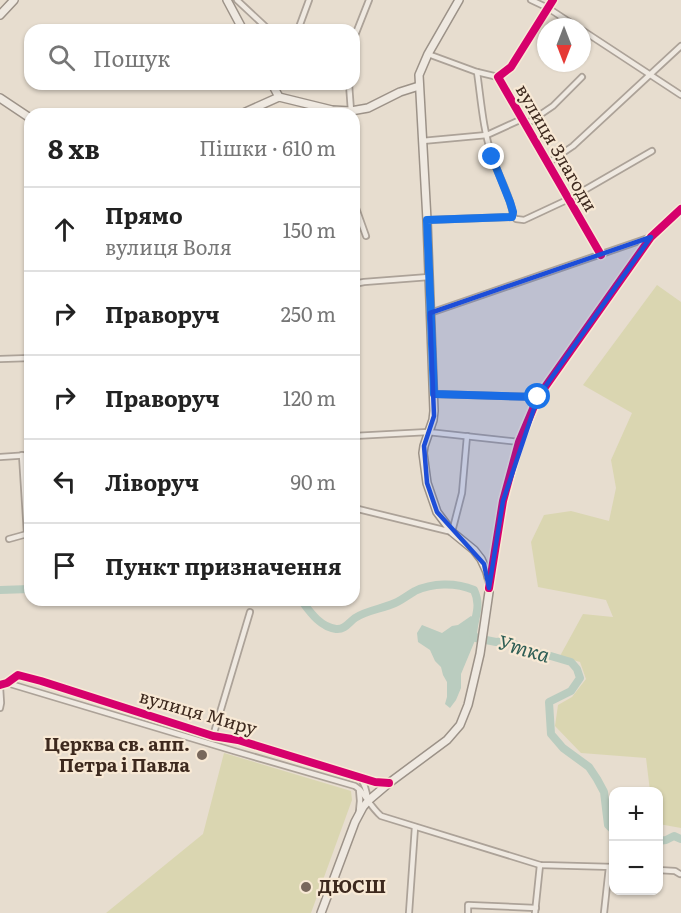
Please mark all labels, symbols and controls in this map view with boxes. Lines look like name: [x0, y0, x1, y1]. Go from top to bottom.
north arrow: [537, 18, 591, 72]
search box: [24, 24, 360, 90]
icon: search: [45, 41, 78, 74]
text: Пошук: [93, 41, 170, 74]
street label: вулиця Злагоди: [510, 78, 605, 216]
text: 8 хв: [48, 128, 100, 167]
text: Пішки · 610 m: [199, 132, 336, 162]
route end: [478, 143, 504, 169]
text: Прямо: [105, 198, 183, 231]
icon: ahead: [48, 213, 81, 246]
text: 150 m: [283, 214, 336, 244]
text: вулиця Воля: [105, 231, 232, 261]
icon: right: [48, 297, 81, 330]
text: Праворуч: [105, 297, 220, 330]
text: 250 m: [281, 298, 336, 328]
icon: right: [48, 381, 81, 414]
text: Праворуч: [105, 381, 220, 414]
text: 120 m: [283, 382, 336, 412]
route start: [524, 383, 550, 409]
icon: left: [48, 465, 81, 498]
text: Ліворуч: [105, 465, 199, 498]
text: 90 m: [291, 466, 336, 496]
icon: arrive: [48, 549, 81, 582]
text: Пункт призначення: [105, 549, 342, 582]
water label: Утка: [495, 625, 554, 669]
street label: вулиця Миру: [136, 682, 261, 741]
place label: Церква св. апп. Петра і Павла: [44, 730, 191, 778]
marker: Церква св. апп. Петра і Павла: [195, 748, 209, 762]
map controls: [609, 787, 663, 895]
button: +: [609, 787, 663, 841]
button: −: [609, 841, 663, 895]
place label: ДЮСШ: [318, 872, 386, 899]
marker: ДЮСШ: [299, 880, 313, 894]

